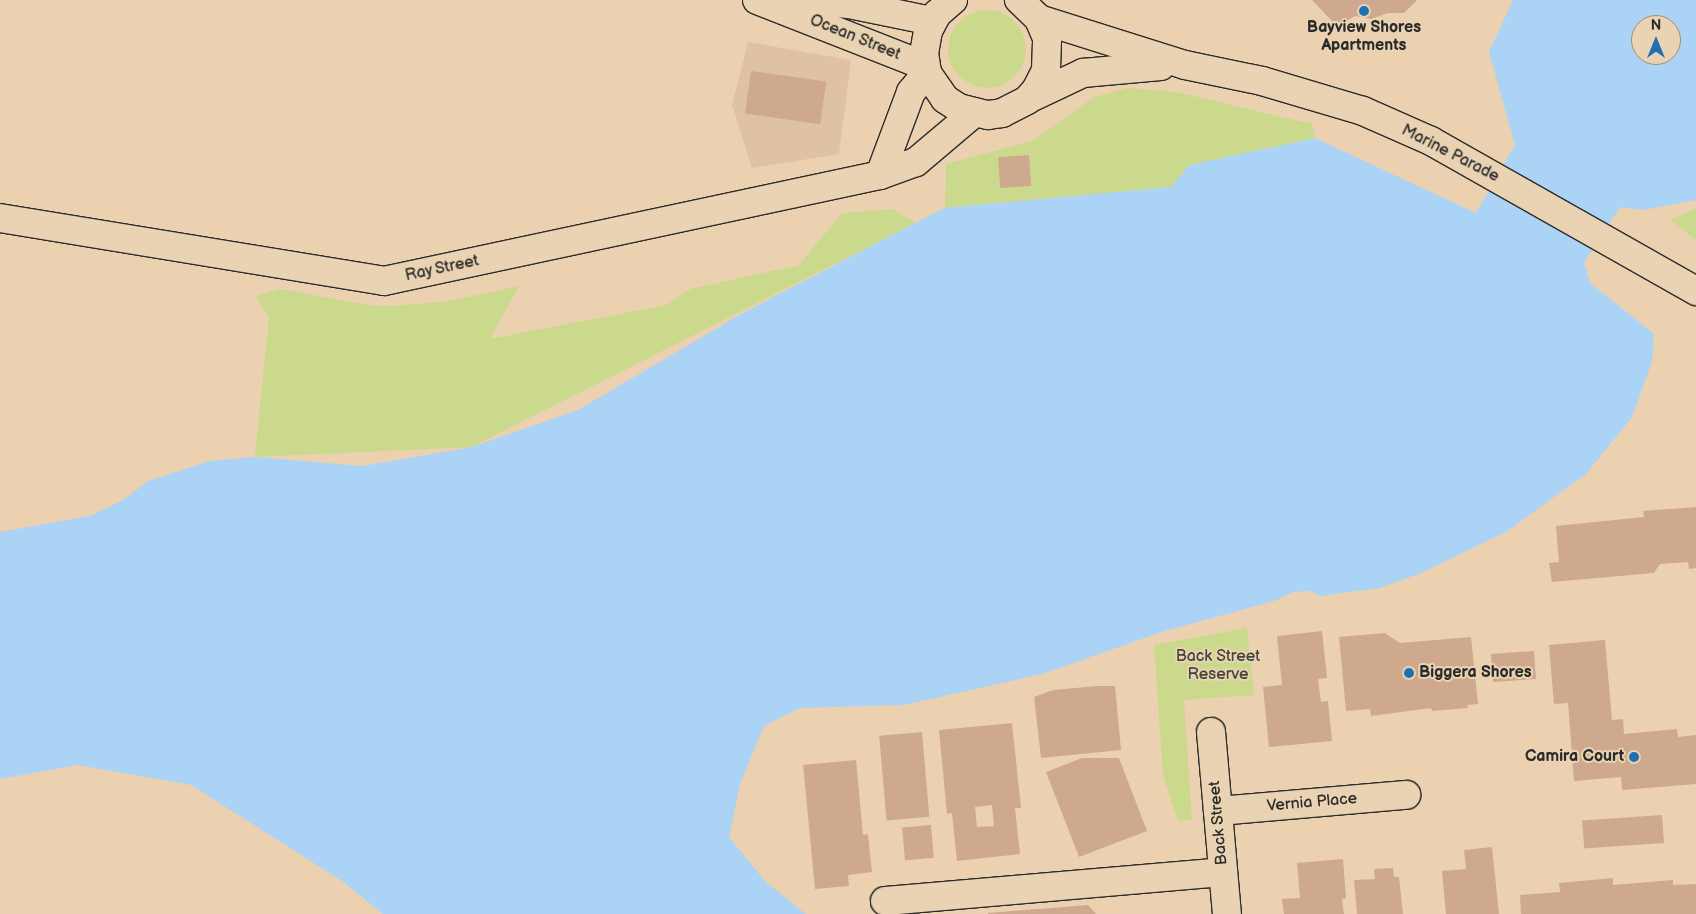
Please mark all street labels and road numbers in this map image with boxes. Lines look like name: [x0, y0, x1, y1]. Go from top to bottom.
street label: Ocean Street: [807, 11, 903, 65]
street label: Marine Parade: [1398, 121, 1502, 187]
street label: Ray Street: [403, 252, 481, 286]
street label: Back Street: [1206, 780, 1232, 866]
street label: Vernia Place: [1266, 789, 1358, 817]

